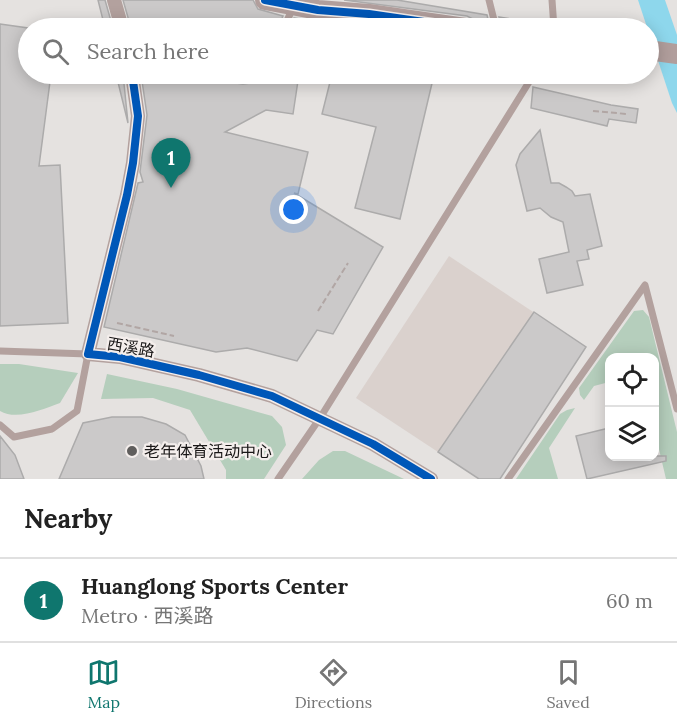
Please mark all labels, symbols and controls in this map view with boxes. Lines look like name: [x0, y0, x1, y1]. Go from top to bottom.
search box: [18, 18, 659, 84]
icon: search: [39, 35, 72, 68]
text: Search here: [87, 37, 209, 65]
pin: 1: [152, 138, 190, 188]
your location: [279, 195, 308, 224]
street label: 西溪路: [106, 333, 156, 361]
map controls: [605, 353, 659, 461]
button: locate: [605, 353, 659, 407]
button: layers: [605, 407, 659, 461]
place label: 老年体育活动中心: [144, 441, 272, 461]
marker: 老年体育活动中心: [125, 444, 139, 458]
text: Nearby: [24, 502, 112, 535]
text: Huanglong Sports Center: [81, 572, 348, 600]
text: 1: [39, 588, 48, 613]
text: 60 m: [606, 588, 653, 613]
text: Metro · 西溪路: [81, 603, 213, 628]
tab: Map: [87, 656, 120, 712]
tab: Directions: [295, 656, 372, 712]
tab: Saved: [546, 656, 590, 712]

